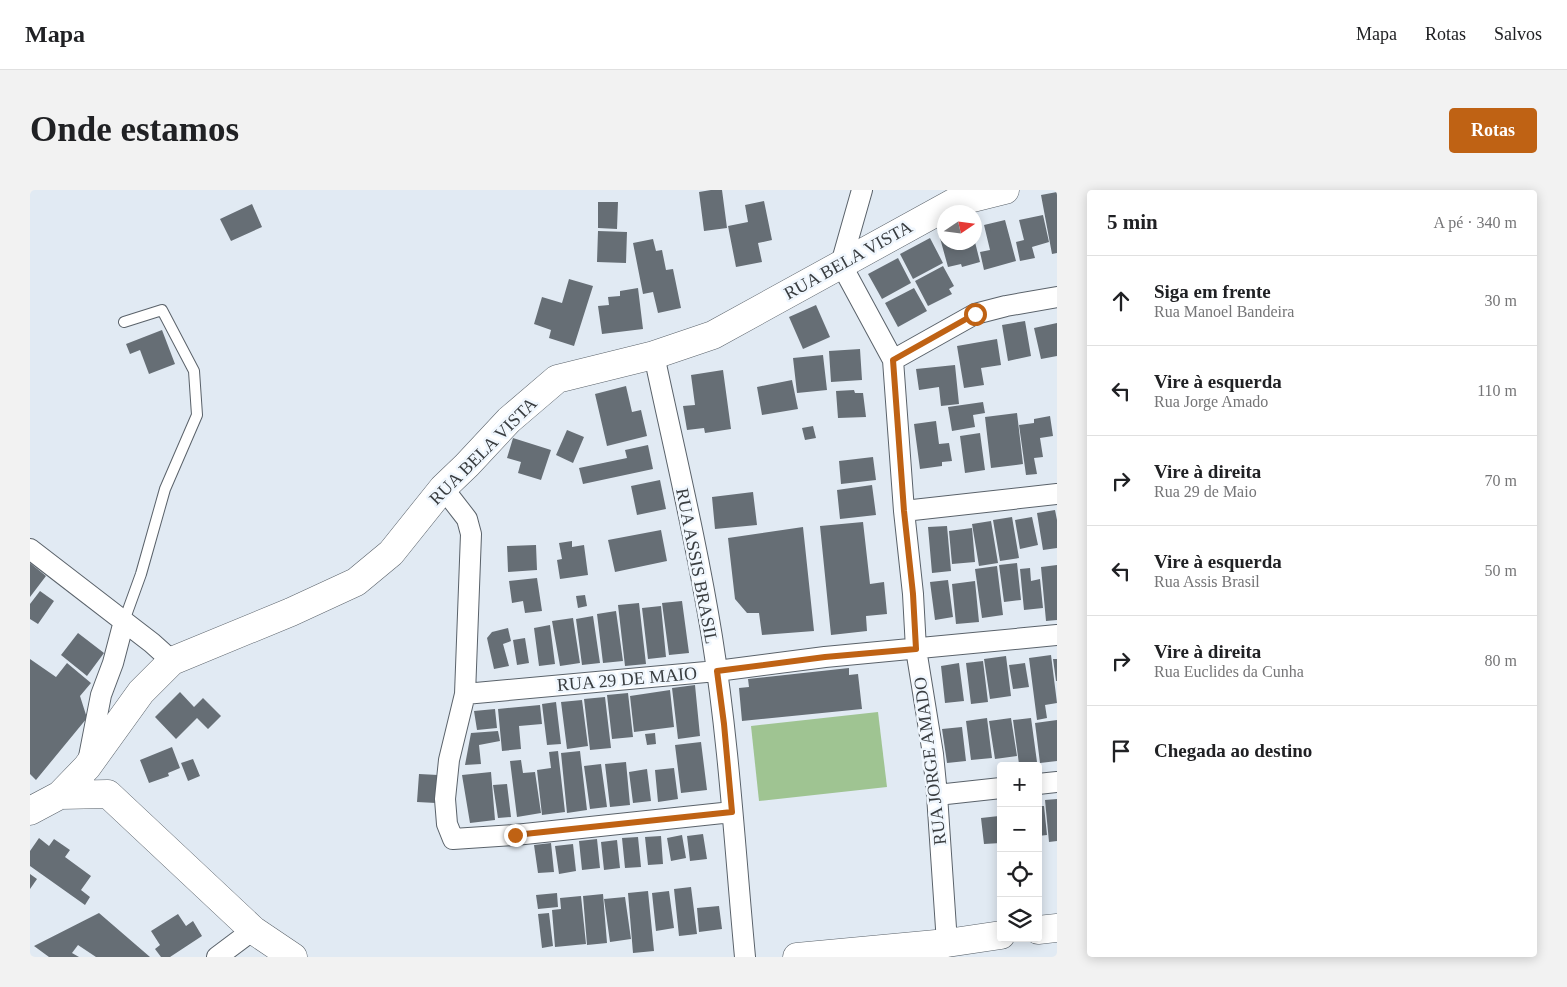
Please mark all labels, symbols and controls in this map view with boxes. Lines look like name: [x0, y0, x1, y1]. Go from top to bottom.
text: Mapa: [25, 21, 85, 47]
text: Mapa: [1356, 24, 1397, 44]
text: Rotas: [1425, 24, 1466, 44]
text: Salvos: [1494, 24, 1542, 44]
button: Rotas: [1449, 108, 1537, 153]
text: Onde estamos: [30, 110, 239, 149]
north arrow: [937, 205, 982, 250]
text: 5 min: [1107, 210, 1158, 234]
text: A pé · 340 m: [1433, 214, 1517, 231]
street label: RUA BELA VISTA: [781, 217, 915, 303]
text: Siga em frente: [1154, 281, 1271, 302]
icon: ahead: [1107, 287, 1135, 315]
text: 30 m: [1485, 292, 1517, 309]
route start: [964, 303, 987, 326]
text: Rua Manoel Bandeira: [1154, 303, 1294, 320]
text: Vire à esquerda: [1154, 371, 1282, 392]
icon: left: [1107, 377, 1135, 405]
text: 110 m: [1477, 382, 1517, 399]
street label: RUA BELA VISTA: [425, 393, 541, 509]
text: Rua Jorge Amado: [1154, 393, 1268, 410]
text: Vire à direita: [1154, 461, 1261, 482]
icon: right: [1107, 467, 1135, 495]
text: 70 m: [1485, 472, 1517, 489]
text: Rua 29 de Maio: [1154, 483, 1257, 500]
street label: RUA ASSIS BRASIL: [672, 487, 722, 645]
text: Vire à esquerda: [1154, 551, 1282, 572]
icon: left: [1107, 557, 1135, 585]
text: 50 m: [1485, 562, 1517, 579]
text: Rua Assis Brasil: [1154, 573, 1260, 590]
text: Vire à direita: [1154, 641, 1261, 662]
icon: right: [1107, 647, 1135, 675]
text: 80 m: [1485, 652, 1517, 669]
street label: RUA 29 DE MAIO: [556, 663, 698, 695]
text: Rua Euclides da Cunha: [1154, 663, 1304, 680]
street label: RUA JORGE AMADO: [910, 676, 950, 846]
icon: arrive: [1107, 737, 1135, 765]
text: Chegada ao destino: [1154, 740, 1312, 761]
map controls: [997, 762, 1042, 942]
button: +: [997, 762, 1042, 807]
button: −: [997, 807, 1042, 852]
route end: [504, 824, 527, 847]
button: locate: [997, 852, 1042, 897]
button: layers: [997, 897, 1042, 942]

